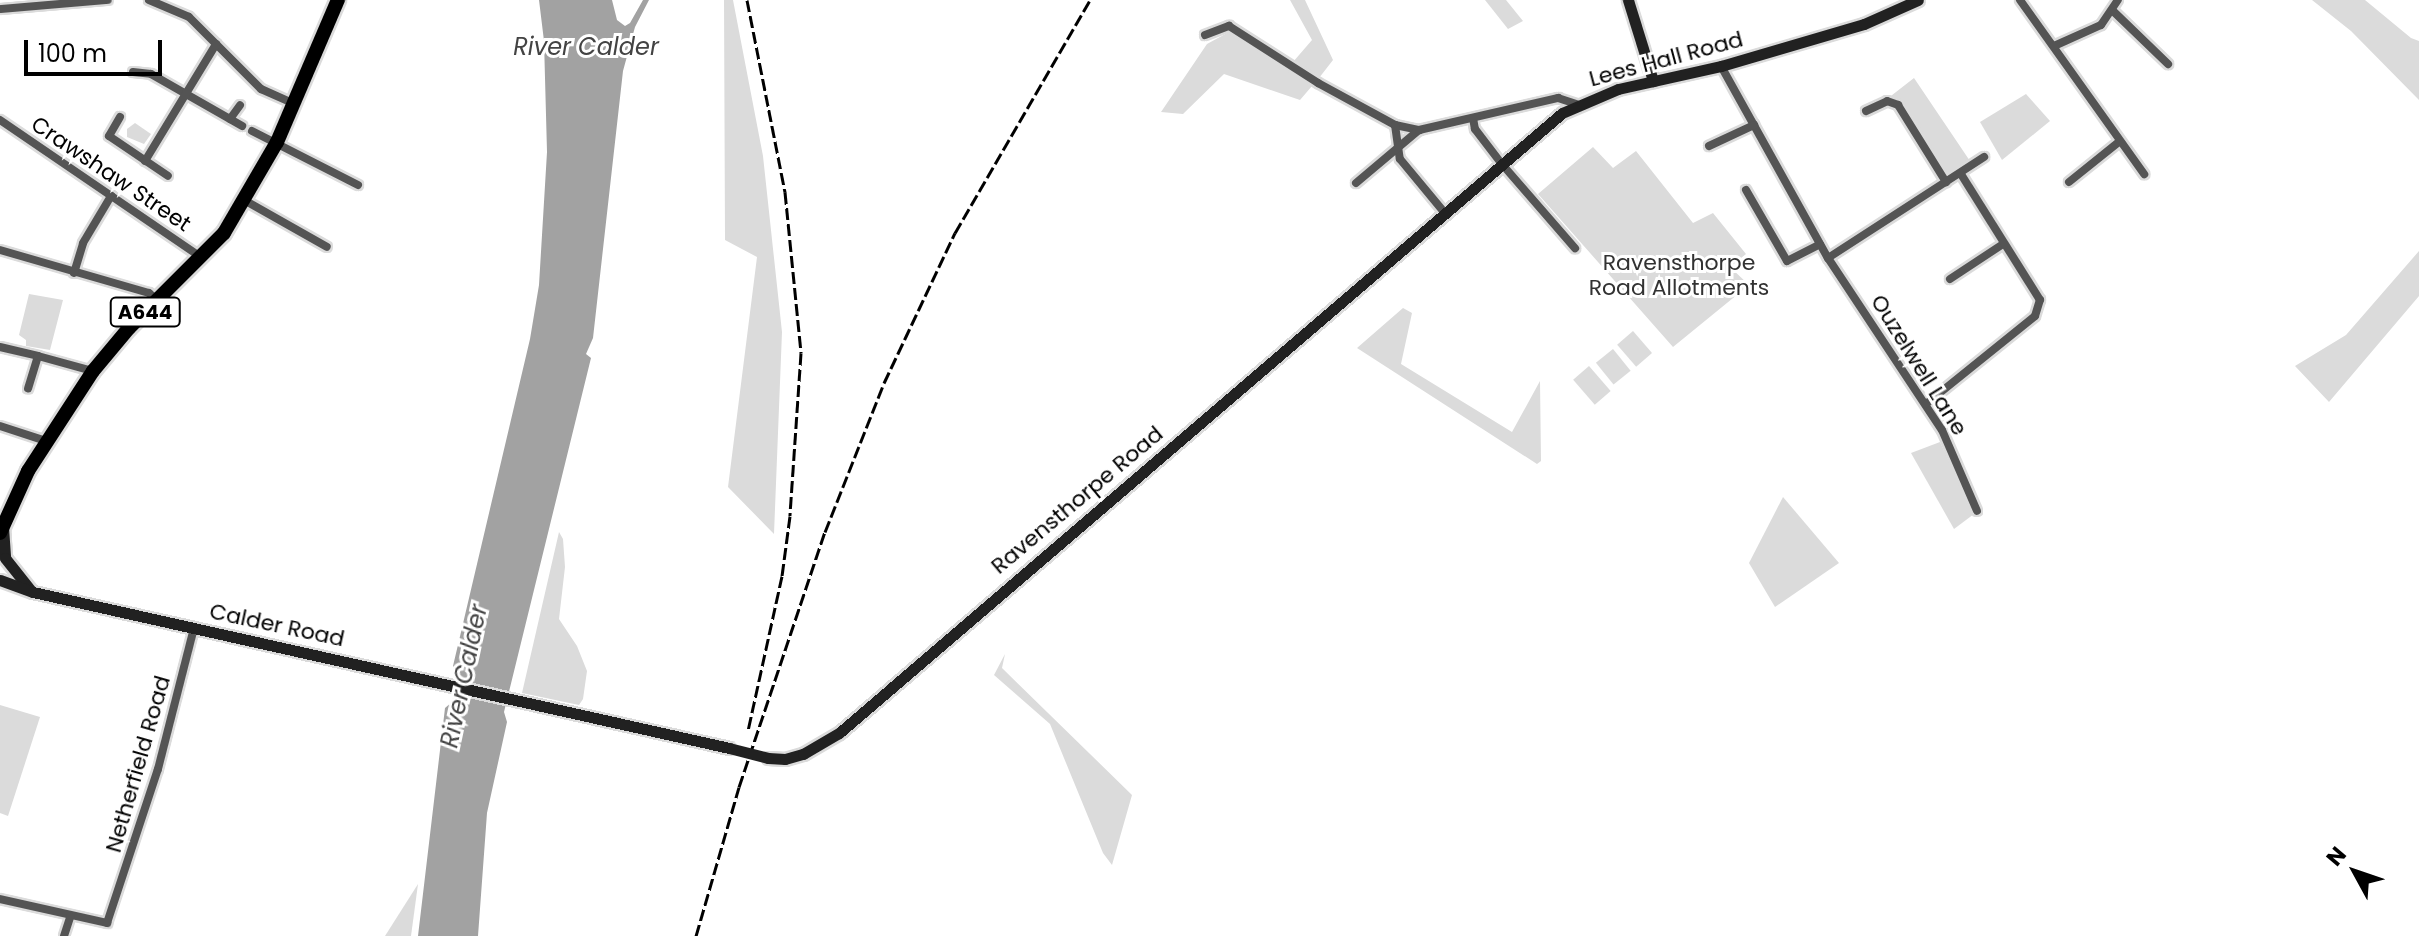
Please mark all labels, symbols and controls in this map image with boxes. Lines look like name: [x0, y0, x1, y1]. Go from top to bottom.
scale bar: [28, 24, 166, 74]
street label: Lees Hall Road: [1586, 26, 1746, 92]
water label: River Calder: [513, 33, 659, 61]
text: 100 m: [38, 37, 107, 70]
street label: Crawshaw Street: [26, 111, 196, 237]
park label: Ravensthorpe Road Allotments: [1589, 249, 1769, 300]
street label: Ouzelwell Lane: [1865, 290, 1973, 440]
road number: A644: [109, 296, 181, 328]
street label: Ravensthorpe Road: [986, 421, 1168, 579]
street label: Calder Road: [207, 598, 347, 652]
water label: River Calder: [435, 602, 493, 750]
street label: Netherfield Road: [100, 673, 176, 855]
north arrow: [2315, 832, 2395, 912]
text: N: [2319, 840, 2353, 873]

